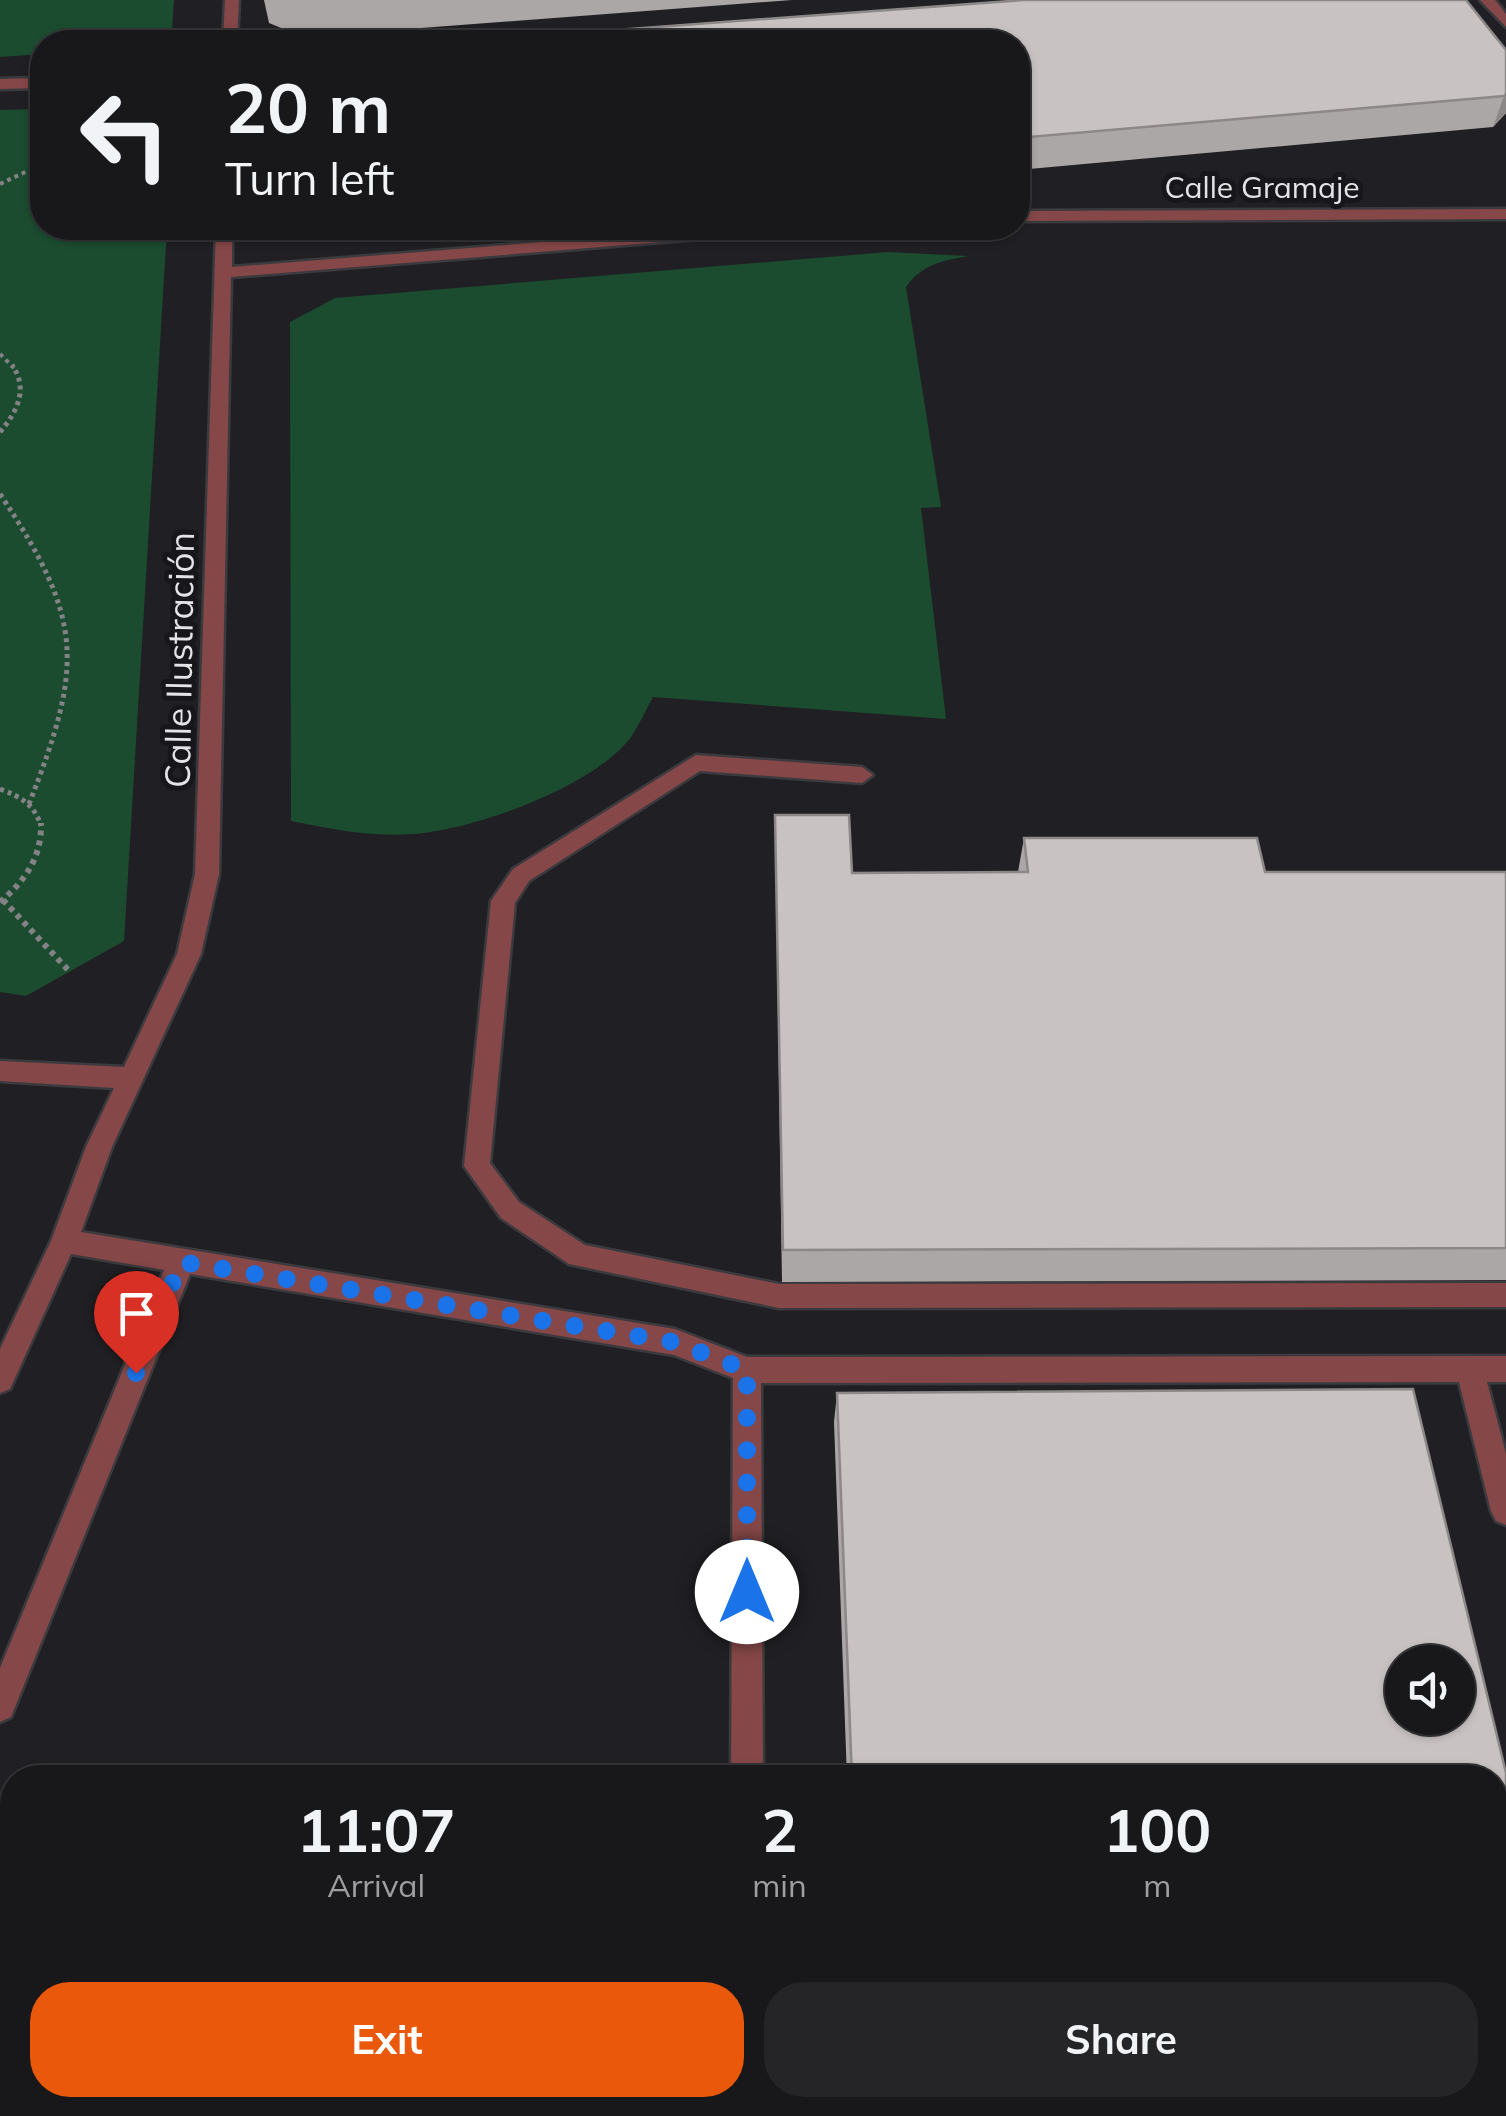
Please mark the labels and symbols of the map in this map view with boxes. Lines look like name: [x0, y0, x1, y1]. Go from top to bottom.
street label: Calle Gramaje: [1165, 168, 1359, 206]
street label: Calle Ilustración: [155, 532, 203, 788]
pin: [94, 1271, 179, 1374]
position arrow: [695, 1540, 799, 1644]

